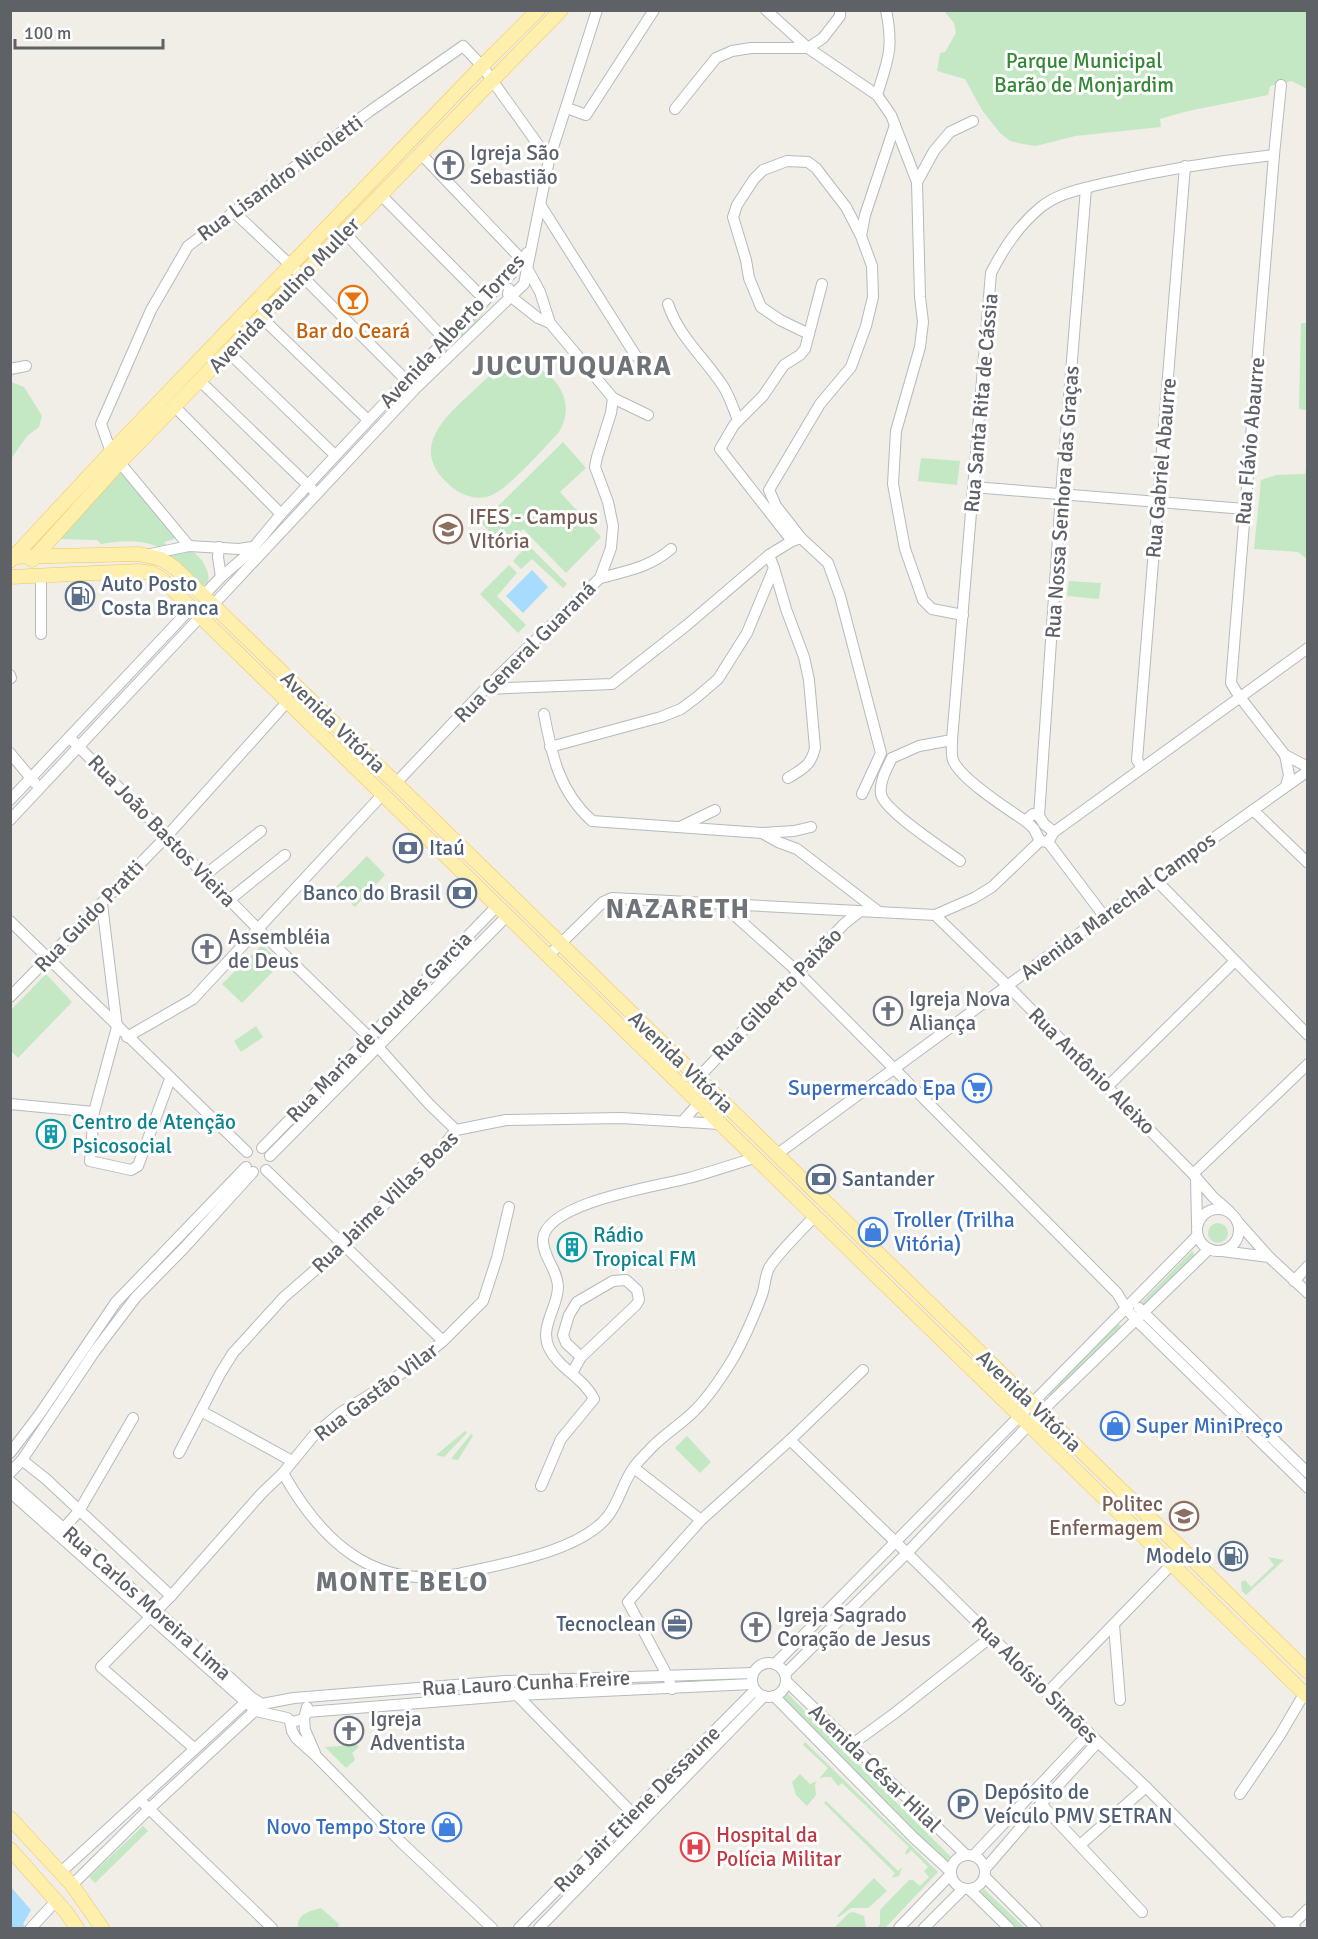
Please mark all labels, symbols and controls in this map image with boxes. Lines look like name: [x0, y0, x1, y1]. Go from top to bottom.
scale bar: [15, 12, 164, 50]
text: 100 m: [24, 22, 71, 44]
park label: Parque Municipal Barão de Monjardim: [994, 48, 1174, 98]
street label: Rua Lisandro Nicoletti: [192, 109, 368, 247]
place label: Igreja São Sebastião: [470, 140, 559, 190]
church icon: Igreja São Sebastião: [433, 149, 465, 181]
street label: Avenida Paulino Muller: [203, 211, 365, 378]
street label: Avenida Alberto Torres: [374, 249, 530, 413]
bar icon: Bar do Ceará: [337, 284, 369, 316]
street label: Rua Santa Rita de Cássia: [958, 292, 1004, 514]
place label: Bar do Ceará: [296, 318, 410, 344]
district label: JUCUTUQUARA: [472, 350, 672, 383]
street label: Rua Flávio Abaurre: [1230, 356, 1270, 526]
street label: Rua Nossa Senhora das Graças: [1039, 365, 1085, 639]
street label: Rua Gabriel Abaurre: [1140, 377, 1182, 559]
place label: IFES - Campus VItória: [469, 504, 598, 554]
school or university icon: IFES - Campus VItória: [432, 513, 464, 545]
place label: Auto Posto Costa Branca: [101, 571, 219, 621]
street label: Rua General Guaraná: [449, 576, 601, 728]
fuel station icon: Auto Posto Costa Branca: [64, 580, 96, 612]
street label: Avenida Vitória: [275, 665, 391, 779]
street label: Rua João Bastos Vieira: [82, 749, 242, 913]
street label: Avenida Marechal Campos: [1015, 826, 1221, 986]
bank icon: Itaú: [392, 832, 424, 864]
place label: Itaú: [429, 835, 465, 861]
street label: Rua Guido Pratti: [29, 854, 149, 978]
bank icon: Banco do Brasil: [446, 877, 478, 909]
place label: Banco do Brasil: [303, 880, 441, 906]
district label: NAZARETH: [605, 893, 751, 926]
street label: Rua Gilberto Paixão: [707, 922, 847, 1066]
place label: Assembléia de Deus: [228, 924, 330, 974]
street label: Rua Maria de Lourdes Garcia: [281, 926, 477, 1128]
church icon: Assembléia de Deus: [191, 933, 223, 965]
place label: Igreja Nova Aliança: [909, 986, 1010, 1036]
church icon: Igreja Nova Aliança: [872, 995, 904, 1027]
street label: Rua Antônio Aleixo: [1023, 1002, 1161, 1140]
street label: Avenida Vitória: [623, 1005, 739, 1119]
supermarket icon: Supermercado Epa: [961, 1072, 993, 1104]
place label: Supermercado Epa: [788, 1075, 956, 1101]
place label: Centro de Atenção Psicosocial: [72, 1109, 236, 1159]
building icon: Centro de Atenção Psicosocial: [35, 1118, 67, 1150]
street label: Rua Jaime Villas Boas: [306, 1125, 464, 1279]
bank icon: Santander: [805, 1163, 837, 1195]
place label: Santander: [842, 1166, 935, 1192]
place label: Troller (Trilha Vitória): [894, 1207, 1015, 1257]
shop icon: Troller (Trilha Vitória): [857, 1216, 889, 1248]
place label: Rádio Tropical FM: [593, 1222, 697, 1272]
building icon: Rádio Tropical FM: [556, 1231, 588, 1263]
street label: Rua Gastão Vilar: [309, 1337, 443, 1447]
street label: Avenida Vitória: [971, 1344, 1087, 1458]
shop icon: Super MiniPreço: [1099, 1410, 1131, 1442]
place label: Super MiniPreço: [1136, 1413, 1283, 1439]
place label: Politec Enfermagem: [1049, 1491, 1163, 1541]
school or university icon: Politec Enfermagem: [1168, 1500, 1200, 1532]
street label: Rua Carlos Moreira Lima: [57, 1520, 237, 1686]
fuel station icon: Modelo: [1217, 1540, 1249, 1572]
place label: Modelo: [1146, 1543, 1212, 1569]
district label: MONTE BELO: [315, 1566, 489, 1599]
place label: Igreja Sagrado Coração de Jesus: [777, 1602, 931, 1652]
office icon: Tecnoclean: [661, 1608, 693, 1640]
place label: Tecnoclean: [556, 1611, 656, 1637]
church icon: Igreja Sagrado Coração de Jesus: [740, 1611, 772, 1643]
street label: Rua Aloísio Simões: [966, 1611, 1104, 1749]
street label: Rua Lauro Cunha Freire: [421, 1665, 631, 1701]
street label: Avenida César Hilal: [803, 1698, 947, 1838]
place label: Igreja Adventista: [370, 1706, 465, 1756]
church icon: Igreja Adventista: [333, 1715, 365, 1747]
street label: Rua Jair Etiene Dessaune: [548, 1720, 726, 1898]
place label: Depósito de Veículo PMV SETRAN: [984, 1779, 1172, 1829]
parking icon: Depósito de Veículo PMV SETRAN: [947, 1788, 979, 1820]
shop icon: Novo Tempo Store: [431, 1811, 463, 1843]
place label: Novo Tempo Store: [266, 1814, 426, 1840]
place label: Hospital da Polícia Militar: [716, 1822, 841, 1872]
hospital icon: Hospital da Polícia Militar: [679, 1831, 711, 1863]

